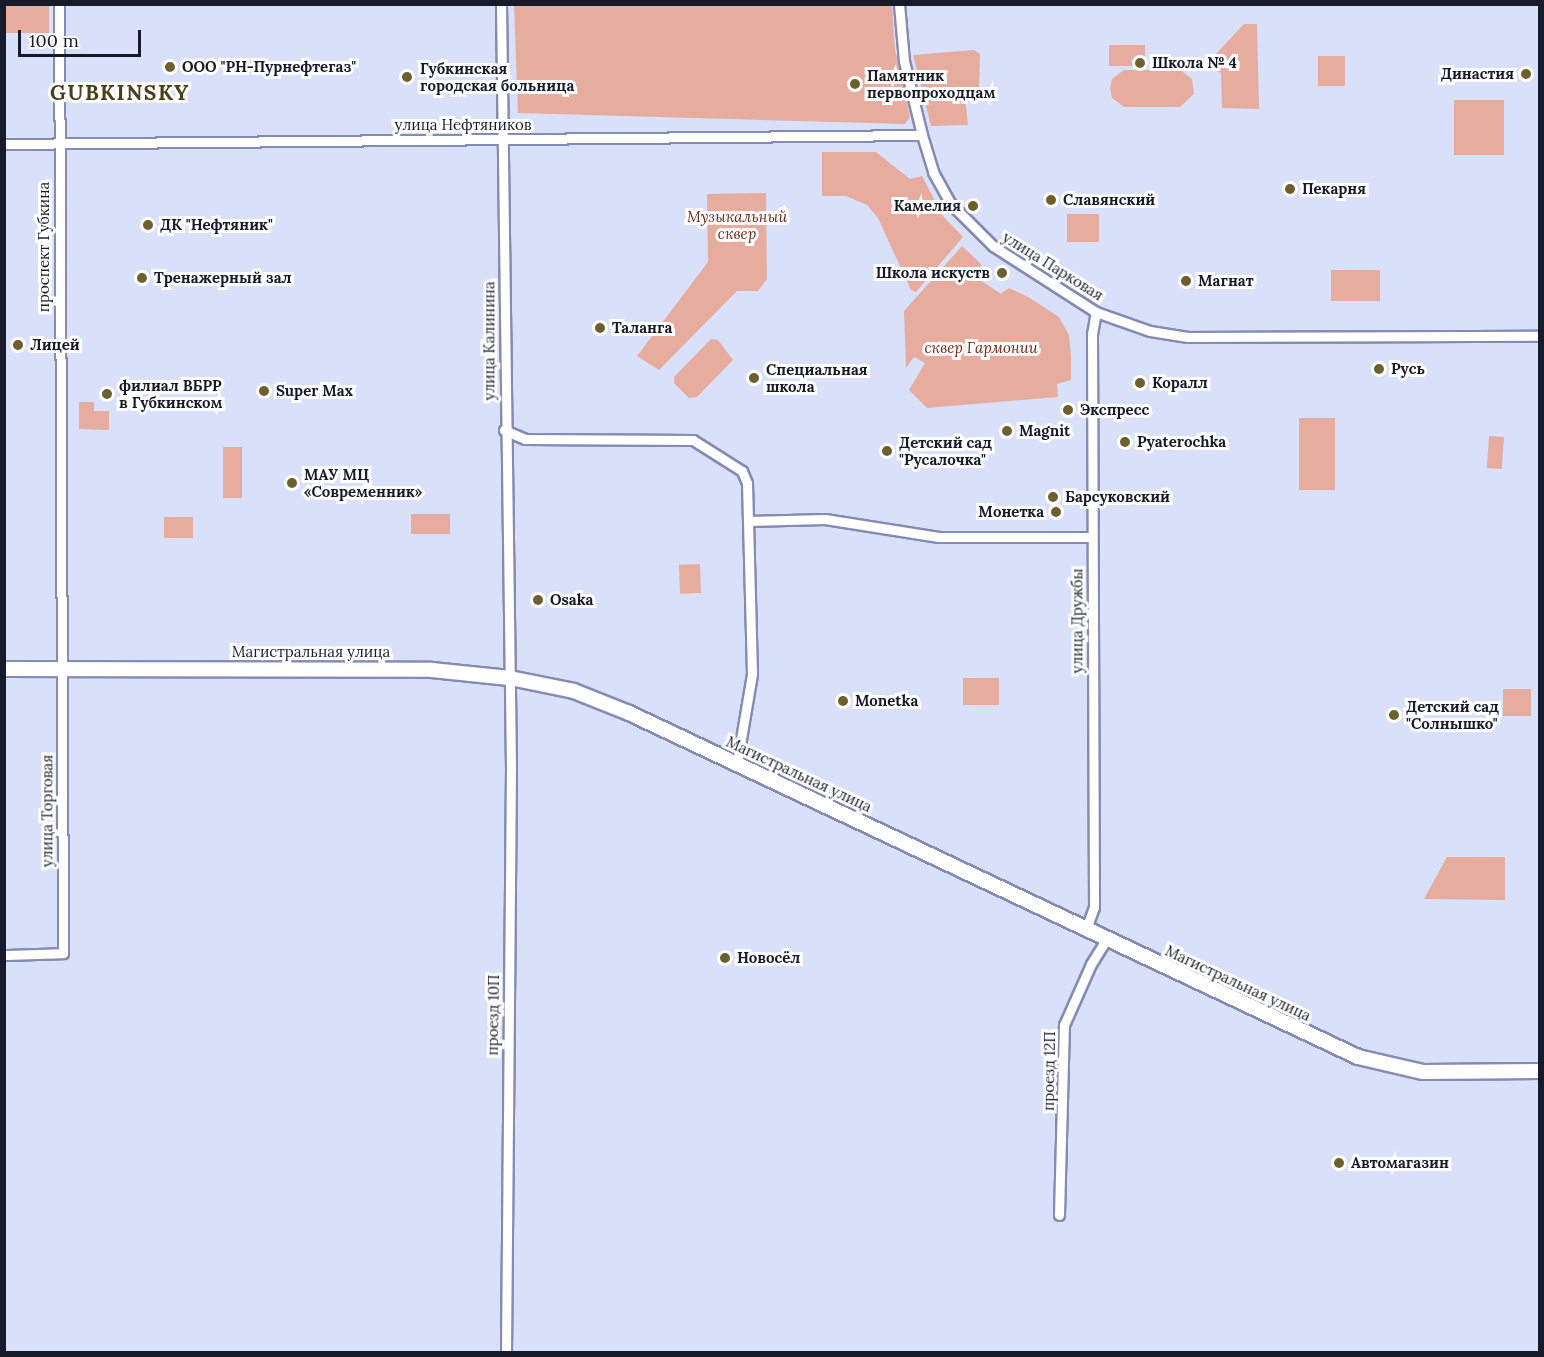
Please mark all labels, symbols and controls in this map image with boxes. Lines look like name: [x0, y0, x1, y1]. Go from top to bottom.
scale bar: [21, 18, 144, 56]
text: 100 m: [29, 29, 79, 52]
place label: Школа № 4: [1152, 54, 1237, 72]
marker: Школа № 4: [1133, 56, 1147, 70]
place label: ООО "РН-Пурнефтегаз": [182, 58, 356, 76]
place label: Губкинская городская больница: [420, 59, 574, 94]
marker: ООО "РН-Пурнефтегаз": [163, 60, 177, 74]
place label: Династия: [1441, 65, 1514, 83]
place label: Памятник первопроходцам: [867, 66, 995, 101]
marker: Династия: [1519, 67, 1533, 81]
marker: Губкинская городская больница: [398, 68, 416, 86]
marker: Памятник первопроходцам: [848, 77, 862, 91]
district label: GUBKINSKY: [50, 80, 190, 106]
street label: улица Нефтяников: [394, 116, 532, 134]
place label: Пекарня: [1302, 180, 1366, 198]
street label: проспект Губкина: [35, 182, 53, 312]
marker: Пекарня: [1283, 182, 1297, 196]
place label: Славянский: [1063, 191, 1155, 209]
marker: Славянский: [1044, 193, 1058, 207]
place label: Камелия: [894, 197, 961, 215]
marker: Камелия: [966, 199, 980, 213]
park label: Музыкальный сквер: [687, 207, 787, 242]
place label: ДК "Нефтяник": [160, 216, 273, 234]
marker: ДК "Нефтяник": [141, 218, 155, 232]
street label: улица Парковая: [999, 228, 1107, 304]
place label: Школа искуств: [876, 264, 990, 282]
marker: Школа искуств: [995, 266, 1009, 280]
place label: Тренажерный зал: [154, 269, 292, 287]
marker: Тренажерный зал: [135, 271, 149, 285]
place label: Магнат: [1198, 272, 1254, 290]
marker: Магнат: [1179, 274, 1193, 288]
street label: улица Калинина: [480, 281, 498, 401]
place label: Таланга: [612, 319, 672, 337]
marker: Таланга: [593, 321, 607, 335]
place label: Лицей: [30, 336, 80, 354]
marker: Лицей: [11, 338, 25, 352]
park label: сквер Гармонии: [924, 339, 1038, 357]
place label: Специальная школа: [766, 360, 868, 395]
place label: Русь: [1391, 360, 1425, 378]
marker: Русь: [1372, 362, 1386, 376]
marker: Специальная школа: [747, 371, 761, 385]
place label: Коралл: [1152, 374, 1208, 392]
place label: филиал ВБРР в Губкинском: [119, 376, 223, 411]
marker: Коралл: [1133, 376, 1147, 390]
place label: Super Max: [276, 382, 353, 400]
marker: Super Max: [257, 384, 271, 398]
marker: филиал ВБРР в Губкинском: [100, 387, 114, 401]
place label: Экспресс: [1080, 401, 1149, 419]
marker: Экспресс: [1061, 403, 1075, 417]
place label: Magnit: [1019, 422, 1070, 440]
marker: Magnit: [1000, 424, 1014, 438]
place label: Детский сад "Русалочка": [899, 433, 992, 468]
place label: Pyaterochka: [1137, 433, 1226, 451]
marker: Pyaterochka: [1118, 435, 1132, 449]
marker: Детский сад "Русалочка": [880, 444, 894, 458]
place label: МАУ МЦ «Современник»: [304, 465, 422, 500]
marker: МАУ МЦ «Современник»: [285, 476, 299, 490]
place label: Барсуковский: [1065, 488, 1170, 506]
marker: Барсуковский: [1046, 490, 1060, 504]
place label: Монетка: [978, 503, 1044, 521]
marker: Монетка: [1049, 505, 1063, 519]
street label: улица Дружбы: [1068, 568, 1086, 674]
place label: Osaka: [550, 591, 593, 609]
marker: Osaka: [531, 593, 545, 607]
street label: Магистральная улица: [232, 643, 390, 661]
place label: Monetka: [855, 692, 918, 710]
marker: Monetka: [836, 694, 850, 708]
place label: Детский сад "Солнышко": [1406, 697, 1499, 732]
marker: Детский сад "Солнышко": [1387, 708, 1401, 722]
street label: Магистральная улица: [723, 732, 875, 816]
street label: улица Торговая: [38, 755, 56, 867]
street label: Магистральная улица: [1162, 941, 1314, 1025]
place label: Новосёл: [737, 949, 800, 967]
marker: Новосёл: [718, 951, 732, 965]
street label: проезд 10П: [483, 974, 503, 1056]
street label: проезд 12П: [1039, 1031, 1059, 1111]
place label: Автомагазин: [1351, 1154, 1449, 1172]
marker: Автомагазин: [1332, 1156, 1346, 1170]

